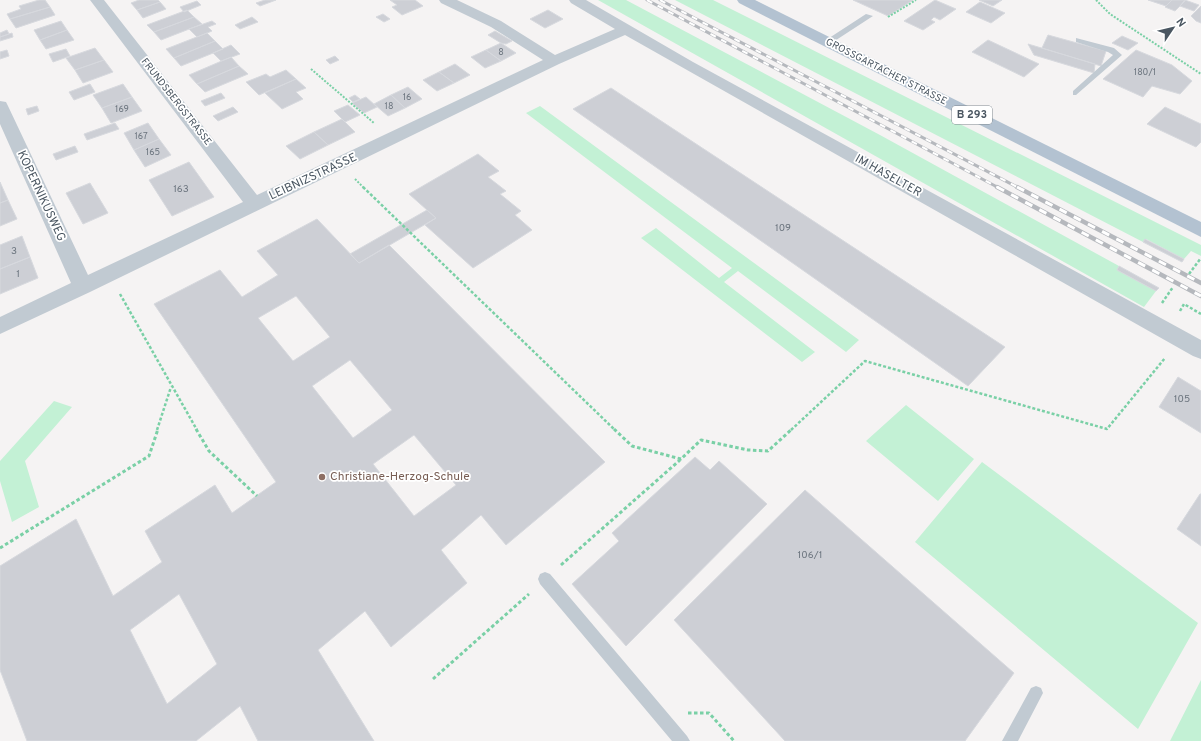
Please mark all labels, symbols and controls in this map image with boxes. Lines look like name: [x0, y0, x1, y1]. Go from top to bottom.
north arrow: [1153, 8, 1193, 48]
text: N: [1172, 16, 1188, 30]
street label: GROSSGARTACHER STRASSE: [823, 36, 949, 108]
house number: 8: [498, 47, 504, 58]
street label: FRUNDSBERGSTRASSE: [138, 56, 214, 148]
house number: 180/1: [1134, 67, 1156, 78]
house number: 16: [403, 92, 411, 103]
house number: 18: [385, 101, 393, 112]
house number: 169: [115, 104, 129, 115]
road number: B 293: [952, 106, 992, 124]
house number: 167: [134, 131, 148, 142]
house number: 165: [146, 147, 160, 158]
street label: KOPERNIKUSWEG: [13, 148, 69, 244]
street label: LEIBNIZSTRASSE: [266, 150, 360, 204]
street label: IM HASELTER: [852, 151, 924, 201]
house number: 163: [173, 183, 189, 196]
house number: 109: [775, 222, 791, 235]
house number: 3: [11, 245, 17, 258]
house number: 1: [16, 268, 20, 281]
house number: 105: [1174, 393, 1190, 406]
place label: Christiane-Herzog-Schule: [330, 469, 470, 485]
marker: Christiane-Herzog-Schule: [317, 472, 327, 482]
house number: 106/1: [798, 549, 822, 562]

